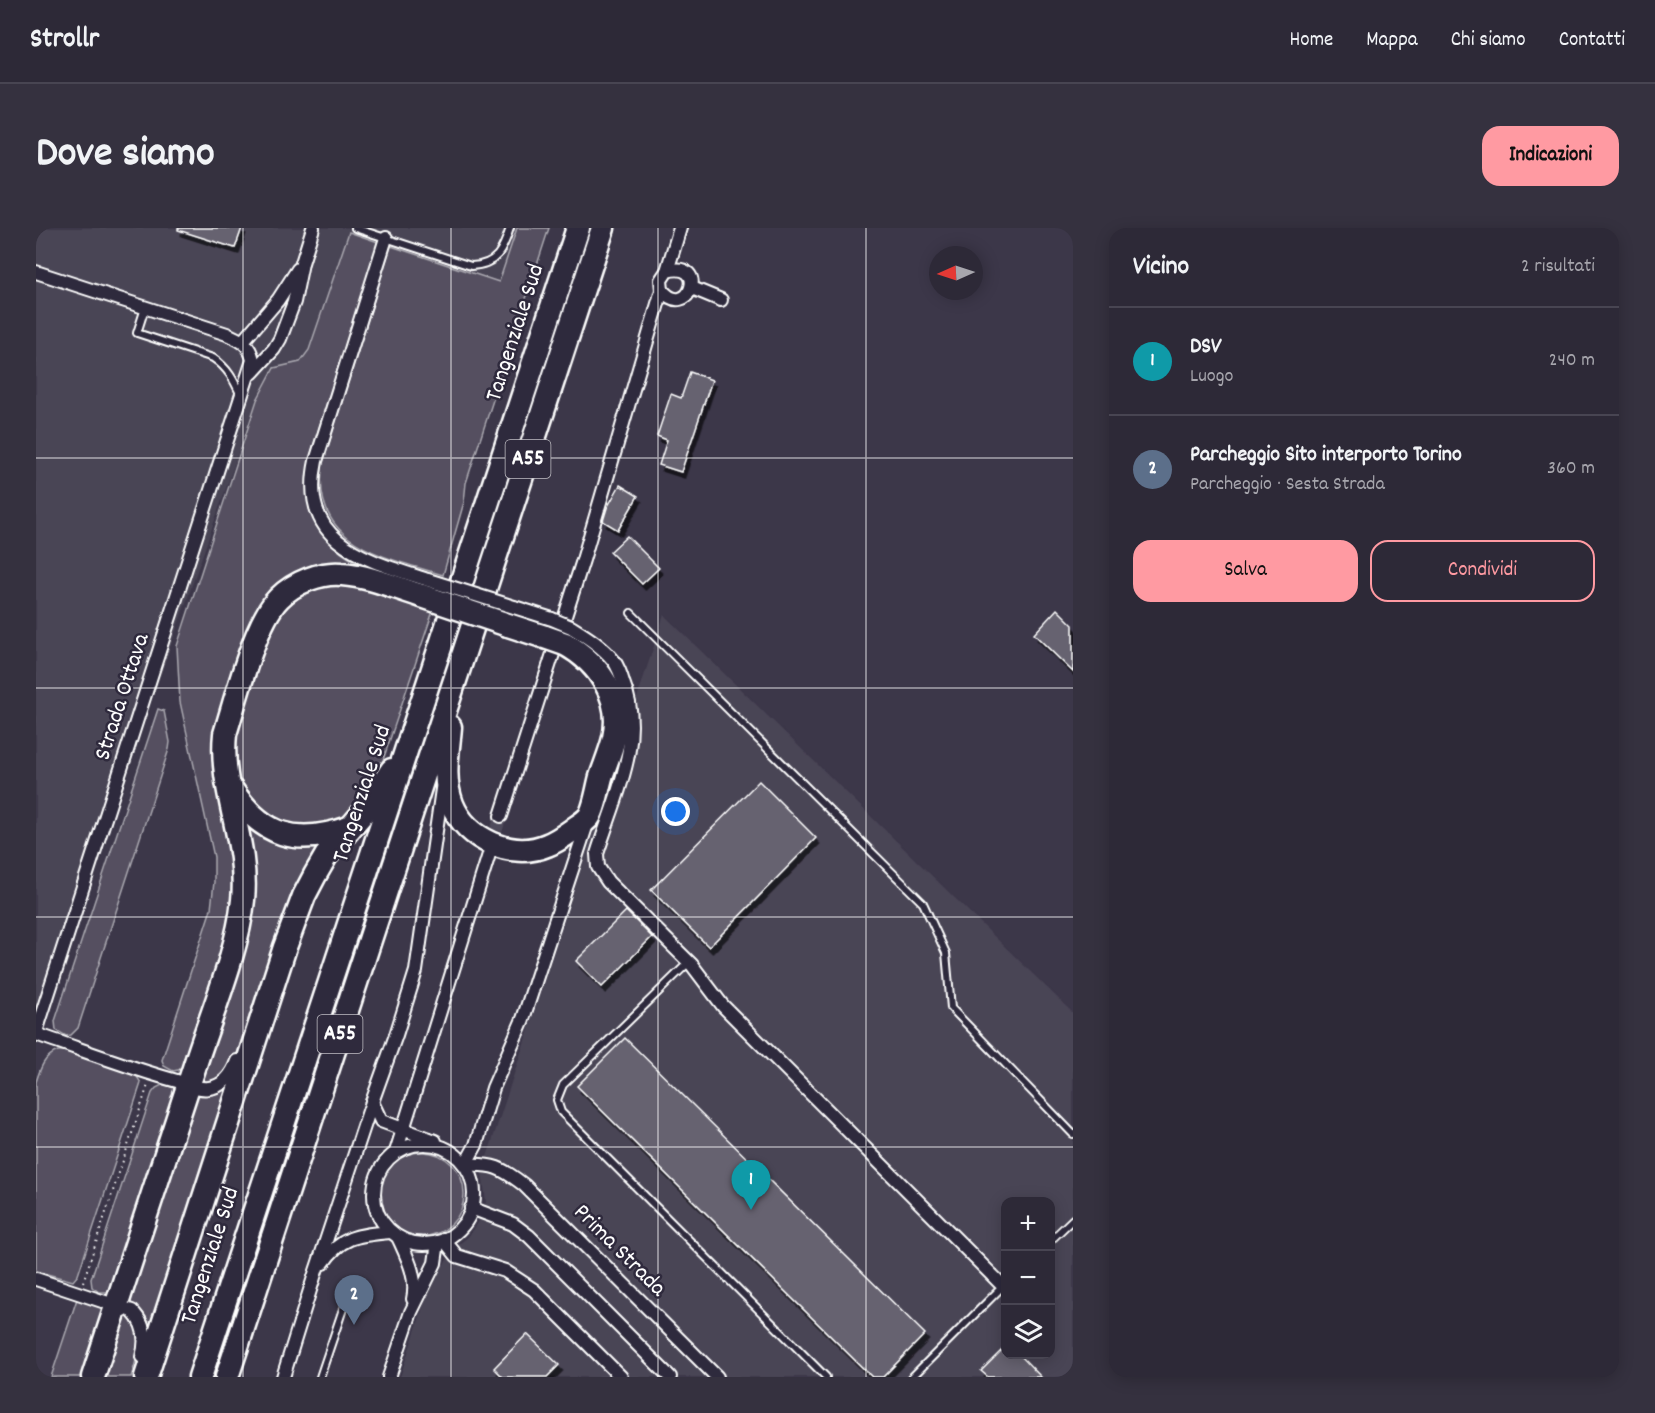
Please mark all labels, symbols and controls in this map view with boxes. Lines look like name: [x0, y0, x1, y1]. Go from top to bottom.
text: Strollr: [30, 21, 99, 61]
text: Home: [1290, 26, 1333, 56]
text: Mappa: [1366, 26, 1418, 56]
text: Chi siamo: [1451, 26, 1526, 56]
text: Contatti: [1559, 26, 1625, 56]
text: Dove siamo: [36, 126, 215, 186]
button: Indicazioni: [1482, 126, 1619, 186]
north arrow: [929, 246, 983, 300]
text: Vicino: [1133, 249, 1189, 286]
text: 2 risultati: [1521, 253, 1595, 281]
street label: Tangenziale Sud: [478, 260, 554, 406]
text: DSV: [1190, 332, 1222, 363]
text: 1: [1150, 347, 1155, 375]
text: 240 m: [1549, 347, 1595, 375]
text: Luogo: [1190, 363, 1233, 391]
road number: A55: [506, 440, 550, 478]
text: Parcheggio Sito interporto Torino: [1190, 440, 1462, 471]
text: 2: [1148, 455, 1157, 483]
text: 360 m: [1547, 455, 1595, 483]
text: Parcheggio · Sesta Strada: [1190, 471, 1385, 499]
button: Salva: [1133, 540, 1358, 602]
button: Condividi: [1370, 540, 1595, 602]
street label: Strada Ottava: [86, 628, 160, 765]
street label: Tangenziale Sud: [325, 721, 401, 867]
your location: [661, 797, 690, 826]
road number: A55: [318, 1015, 362, 1053]
pin: 1: [732, 1160, 770, 1210]
street label: Tangenziale Sud: [173, 1183, 249, 1329]
street label: Prima Strada: [565, 1197, 674, 1306]
map controls: [1001, 1197, 1055, 1359]
button: +: [1001, 1197, 1055, 1251]
button: −: [1001, 1251, 1055, 1305]
pin: 2: [334, 1276, 374, 1325]
button: layers: [1001, 1305, 1055, 1359]

